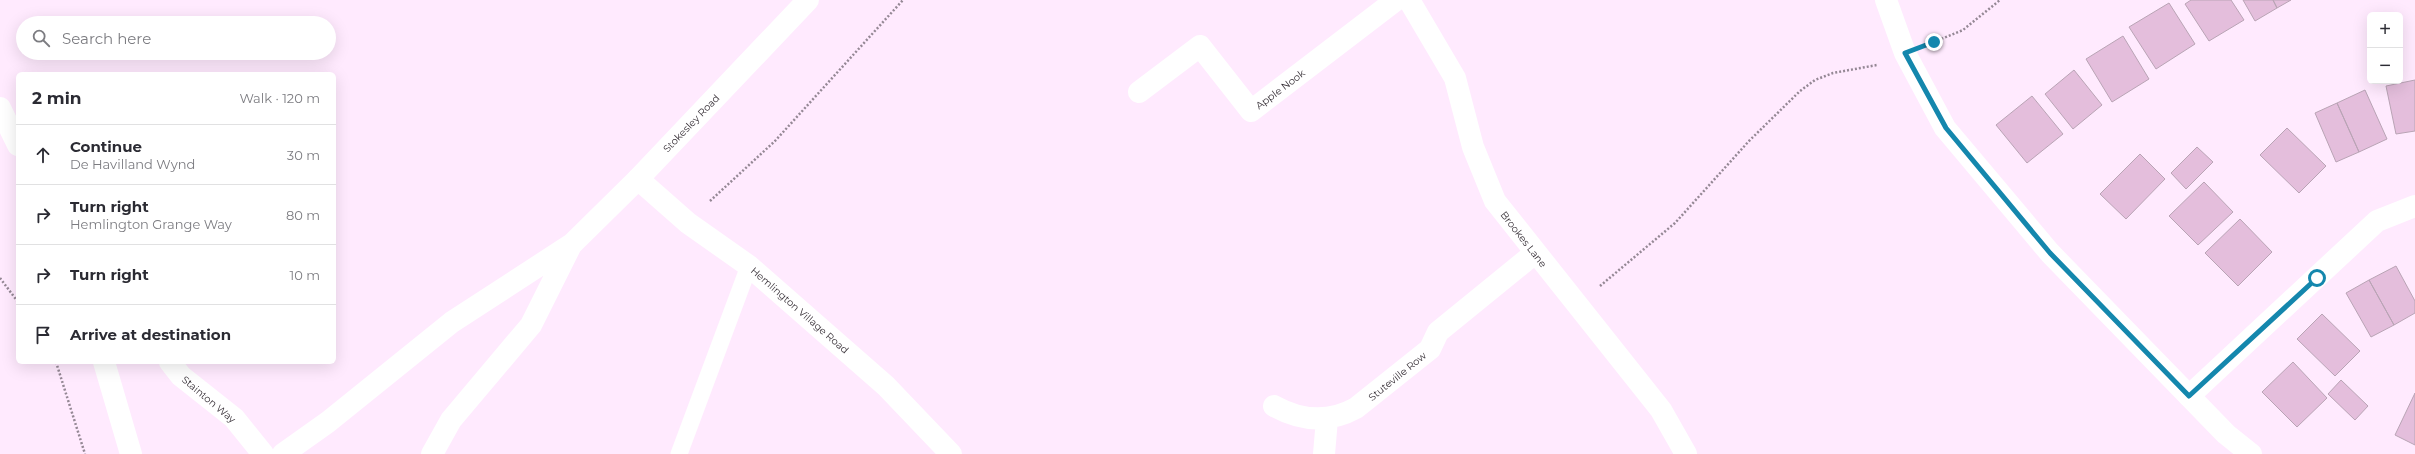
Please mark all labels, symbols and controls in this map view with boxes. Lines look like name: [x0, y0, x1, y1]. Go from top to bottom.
map controls: [2367, 12, 2403, 84]
button: +: [2367, 12, 2403, 48]
search box: [16, 16, 336, 60]
icon: search: [30, 27, 52, 49]
text: Search here: [62, 29, 151, 48]
route end: [1925, 33, 1943, 51]
button: −: [2367, 48, 2403, 84]
street label: Apple Nook: [1253, 67, 1308, 112]
text: 2 min: [32, 88, 82, 108]
text: Walk · 120 m: [239, 90, 320, 106]
street label: Stokesley Road: [660, 92, 722, 155]
text: Continue: [70, 137, 142, 156]
icon: ahead: [32, 144, 54, 166]
text: 30 m: [287, 147, 320, 163]
text: De Havilland Wynd: [70, 156, 195, 172]
text: Turn right: [70, 197, 149, 216]
icon: right: [32, 204, 54, 226]
text: 80 m: [286, 207, 320, 223]
street label: Brookes Lane: [1498, 209, 1550, 270]
text: Hemlington Grange Way: [70, 216, 232, 232]
icon: right: [32, 264, 54, 286]
street label: Hemlington Village Road: [748, 264, 851, 357]
text: Turn right: [70, 265, 149, 284]
text: 10 m: [290, 267, 320, 283]
route start: [2308, 269, 2326, 287]
icon: arrive: [32, 324, 54, 346]
text: Arrive at destination: [70, 325, 231, 344]
street label: Stuteville Row: [1366, 349, 1429, 404]
street label: Stainton Way: [179, 373, 239, 426]

